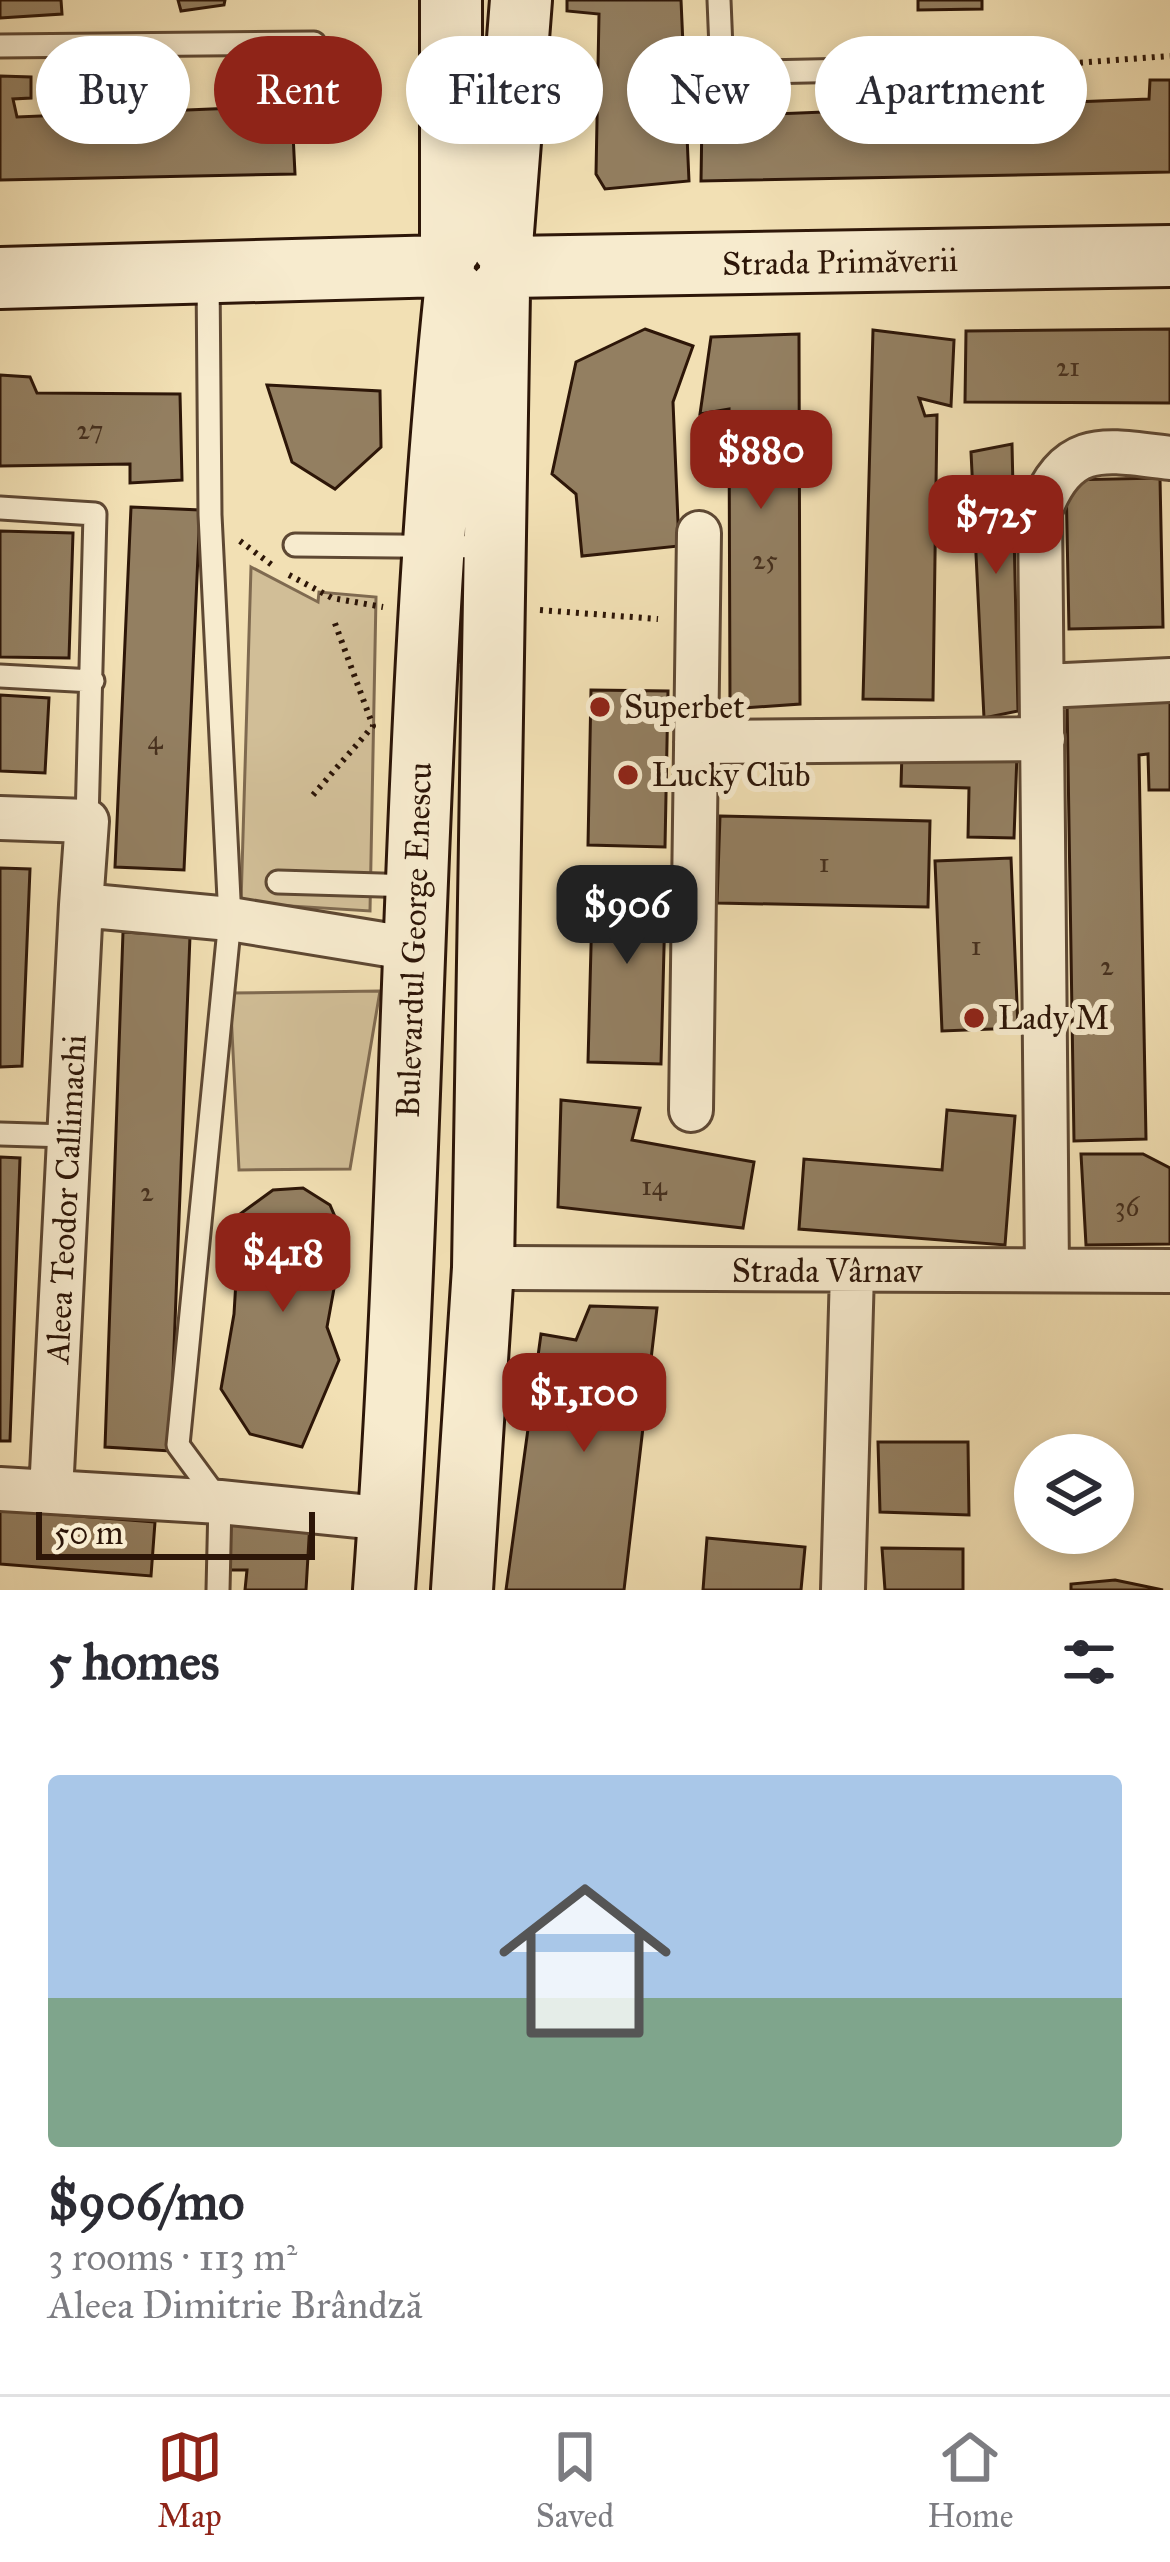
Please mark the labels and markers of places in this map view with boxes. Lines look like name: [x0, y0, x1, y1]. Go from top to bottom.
pin: $880: [690, 410, 832, 512]
pin: $725: [925, 475, 1067, 577]
place label: Superbet: [624, 687, 745, 727]
marker: Superbet: [587, 694, 613, 720]
place label: Lucky Club: [652, 755, 811, 795]
marker: Lucky Club: [615, 762, 641, 788]
pin: $906: [556, 865, 698, 967]
place label: Lady M: [998, 998, 1109, 1038]
marker: Lady M: [961, 1005, 987, 1031]
pin: $418: [212, 1213, 354, 1315]
pin: $1,100: [486, 1353, 682, 1455]

